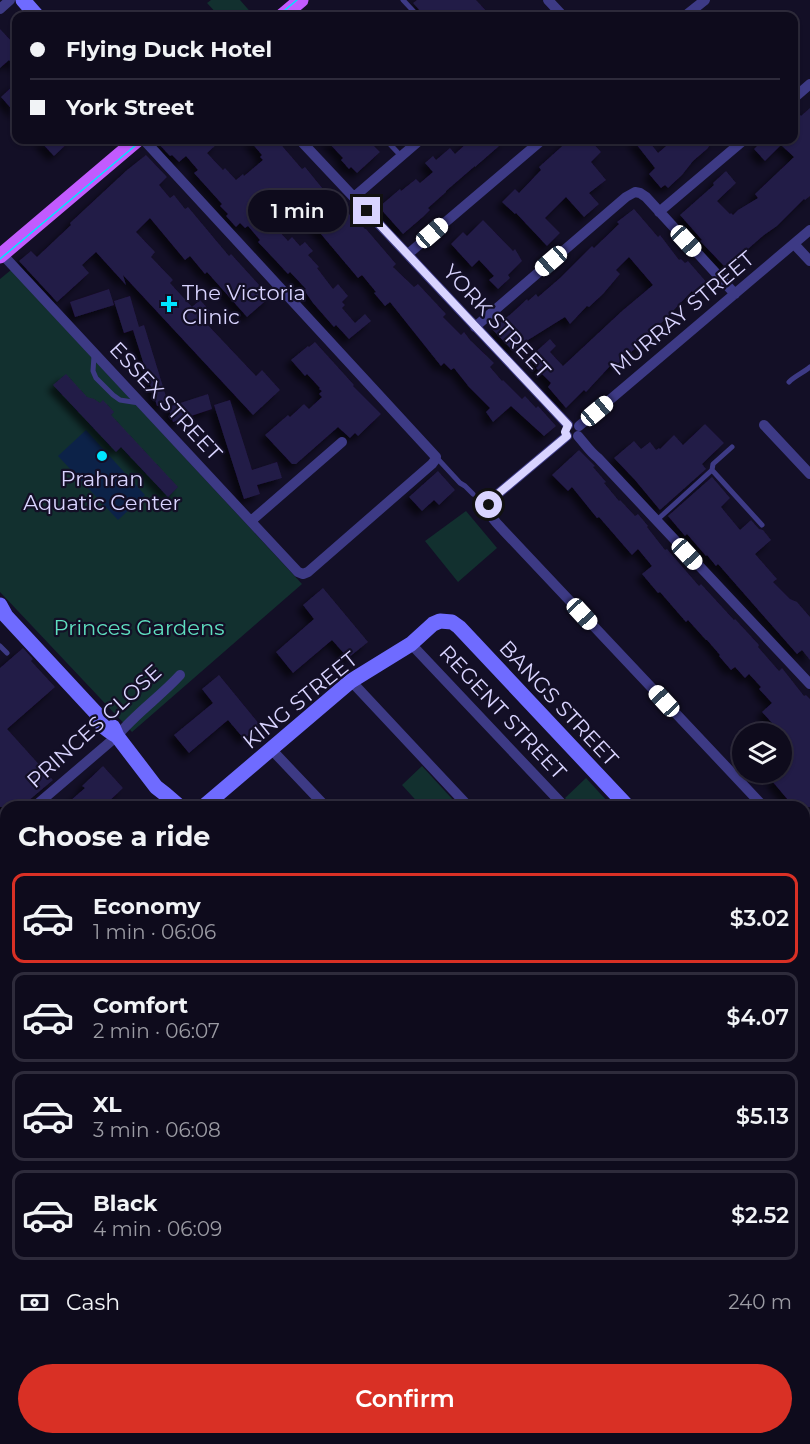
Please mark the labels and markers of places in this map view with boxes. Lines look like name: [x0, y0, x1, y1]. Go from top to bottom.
place label: The Victoria Clinic: [182, 280, 306, 329]
marker: The Victoria Clinic: [160, 295, 178, 313]
marker: Prahran Aquatic Center: [95, 449, 109, 463]
place label: Prahran Aquatic Center: [23, 466, 181, 515]

